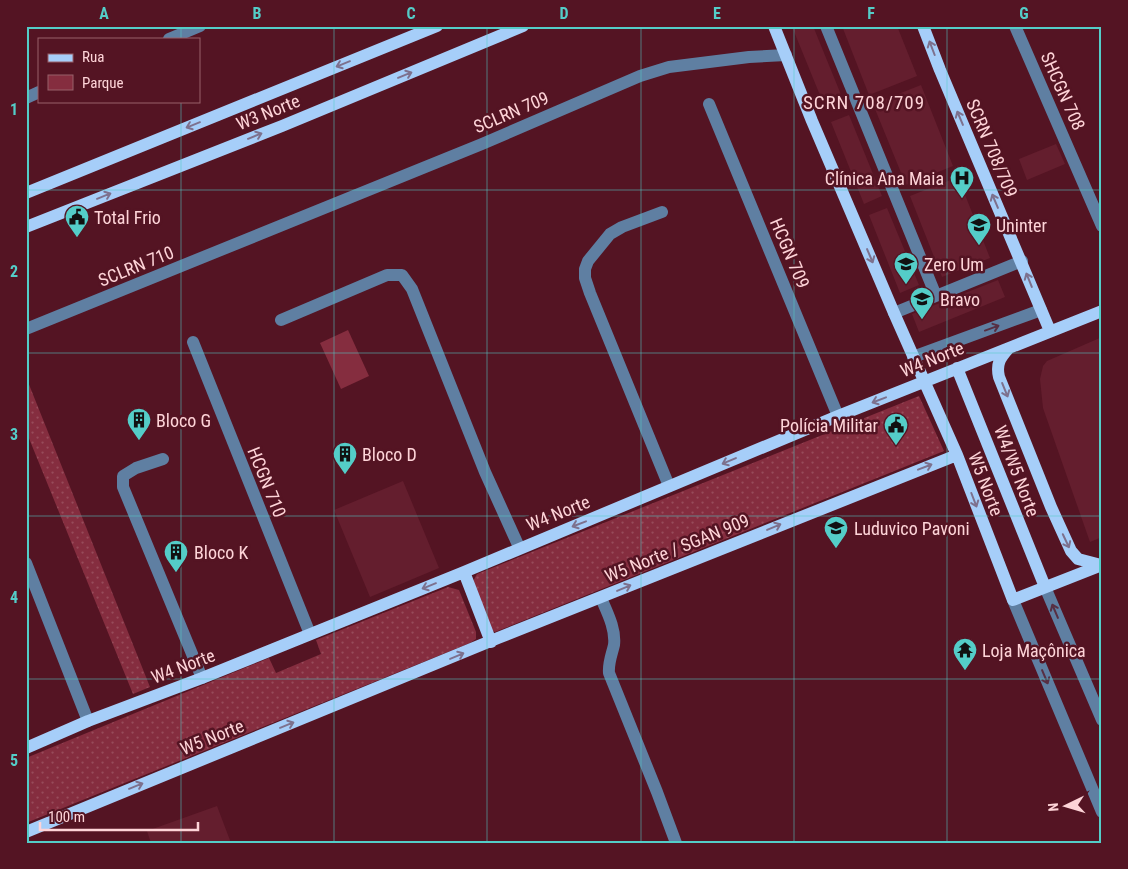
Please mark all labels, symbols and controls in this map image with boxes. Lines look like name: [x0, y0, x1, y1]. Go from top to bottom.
text: A: [99, 4, 109, 23]
text: B: [253, 4, 262, 23]
text: C: [406, 4, 416, 23]
text: D: [559, 4, 569, 23]
text: E: [713, 4, 721, 23]
text: F: [867, 4, 875, 23]
text: G: [1019, 4, 1029, 23]
legend: [38, 38, 200, 102]
one-way arrow: [927, 41, 936, 56]
text: Rua: [82, 48, 104, 66]
street label: SHCGN 708: [1036, 49, 1090, 133]
one-way arrow: [336, 60, 351, 69]
one-way arrow: [398, 69, 413, 78]
text: Parque: [82, 74, 124, 92]
street label: SCLRN 709: [470, 87, 552, 137]
street label: W3 Norte: [233, 90, 303, 134]
district label: SCRN 708/709: [803, 91, 925, 114]
street label: SCRN 708/709: [962, 96, 1022, 200]
text: 1: [10, 100, 18, 119]
one-way arrow: [955, 110, 964, 126]
one-way arrow: [186, 121, 201, 131]
one-way arrow: [247, 131, 262, 140]
hospital icon: Clínica Ana Maia: [949, 165, 975, 199]
place label: Clínica Ana Maia: [825, 168, 944, 189]
one-way arrow: [96, 191, 111, 200]
one-way arrow: [990, 194, 1000, 209]
public building icon: Total Frio: [64, 204, 90, 238]
place label: Total Frio: [94, 207, 161, 228]
school or university icon: Uninter: [966, 212, 992, 246]
street label: HCGN 709: [766, 215, 814, 291]
place label: Uninter: [996, 215, 1047, 236]
street label: SCLRN 710: [95, 241, 177, 291]
one-way arrow: [865, 248, 875, 263]
school or university icon: Zero Um: [893, 251, 919, 285]
place label: Zero Um: [924, 254, 984, 275]
text: 2: [10, 262, 18, 281]
one-way arrow: [1024, 273, 1033, 288]
school or university icon: Bravo: [909, 286, 935, 320]
place label: Bravo: [940, 289, 980, 310]
one-way arrow: [983, 323, 999, 332]
street label: W4 Norte: [897, 337, 967, 381]
one-way arrow: [1000, 382, 1010, 397]
one-way arrow: [872, 396, 887, 405]
building icon: Bloco G: [126, 407, 152, 441]
place label: Bloco G: [156, 410, 211, 431]
public building icon: Polícia Militar: [883, 412, 909, 446]
place label: Polícia Militar: [780, 415, 879, 436]
street label: W4/W5 Norte: [990, 422, 1044, 520]
text: 3: [10, 425, 18, 444]
building icon: Bloco D: [332, 441, 358, 475]
street label: HCGN 710: [243, 444, 291, 520]
place label: Bloco D: [362, 444, 417, 465]
street label: W5 Norte: [964, 449, 1008, 519]
one-way arrow: [722, 457, 737, 467]
one-way arrow: [917, 461, 932, 471]
street label: W4 Norte: [523, 491, 593, 535]
one-way arrow: [970, 492, 979, 507]
street label: W5 Norte / SGAN 909: [602, 509, 752, 587]
school or university icon: Luduvico Pavoni: [823, 515, 849, 549]
place label: Luduvico Pavoni: [854, 518, 970, 539]
one-way arrow: [571, 520, 586, 529]
one-way arrow: [766, 522, 781, 532]
one-way arrow: [1062, 533, 1072, 548]
building icon: Bloco K: [163, 539, 189, 573]
place label: Bloco K: [194, 542, 248, 563]
one-way arrow: [421, 582, 437, 591]
one-way arrow: [616, 583, 631, 593]
text: 4: [10, 588, 18, 607]
one-way arrow: [1050, 604, 1060, 619]
temple icon: Loja Maçônica: [952, 637, 978, 671]
place label: Loja Maçônica: [982, 640, 1086, 661]
street label: W4 Norte: [148, 644, 218, 688]
one-way arrow: [449, 650, 464, 660]
one-way arrow: [1041, 669, 1050, 684]
street label: W5 Norte: [177, 715, 247, 759]
one-way arrow: [279, 720, 294, 729]
text: 5: [10, 751, 18, 770]
one-way arrow: [128, 781, 143, 791]
north arrow: [1040, 782, 1090, 832]
scale bar: [40, 799, 198, 831]
text: N: [1045, 802, 1061, 812]
text: 100 m: [48, 808, 85, 826]

